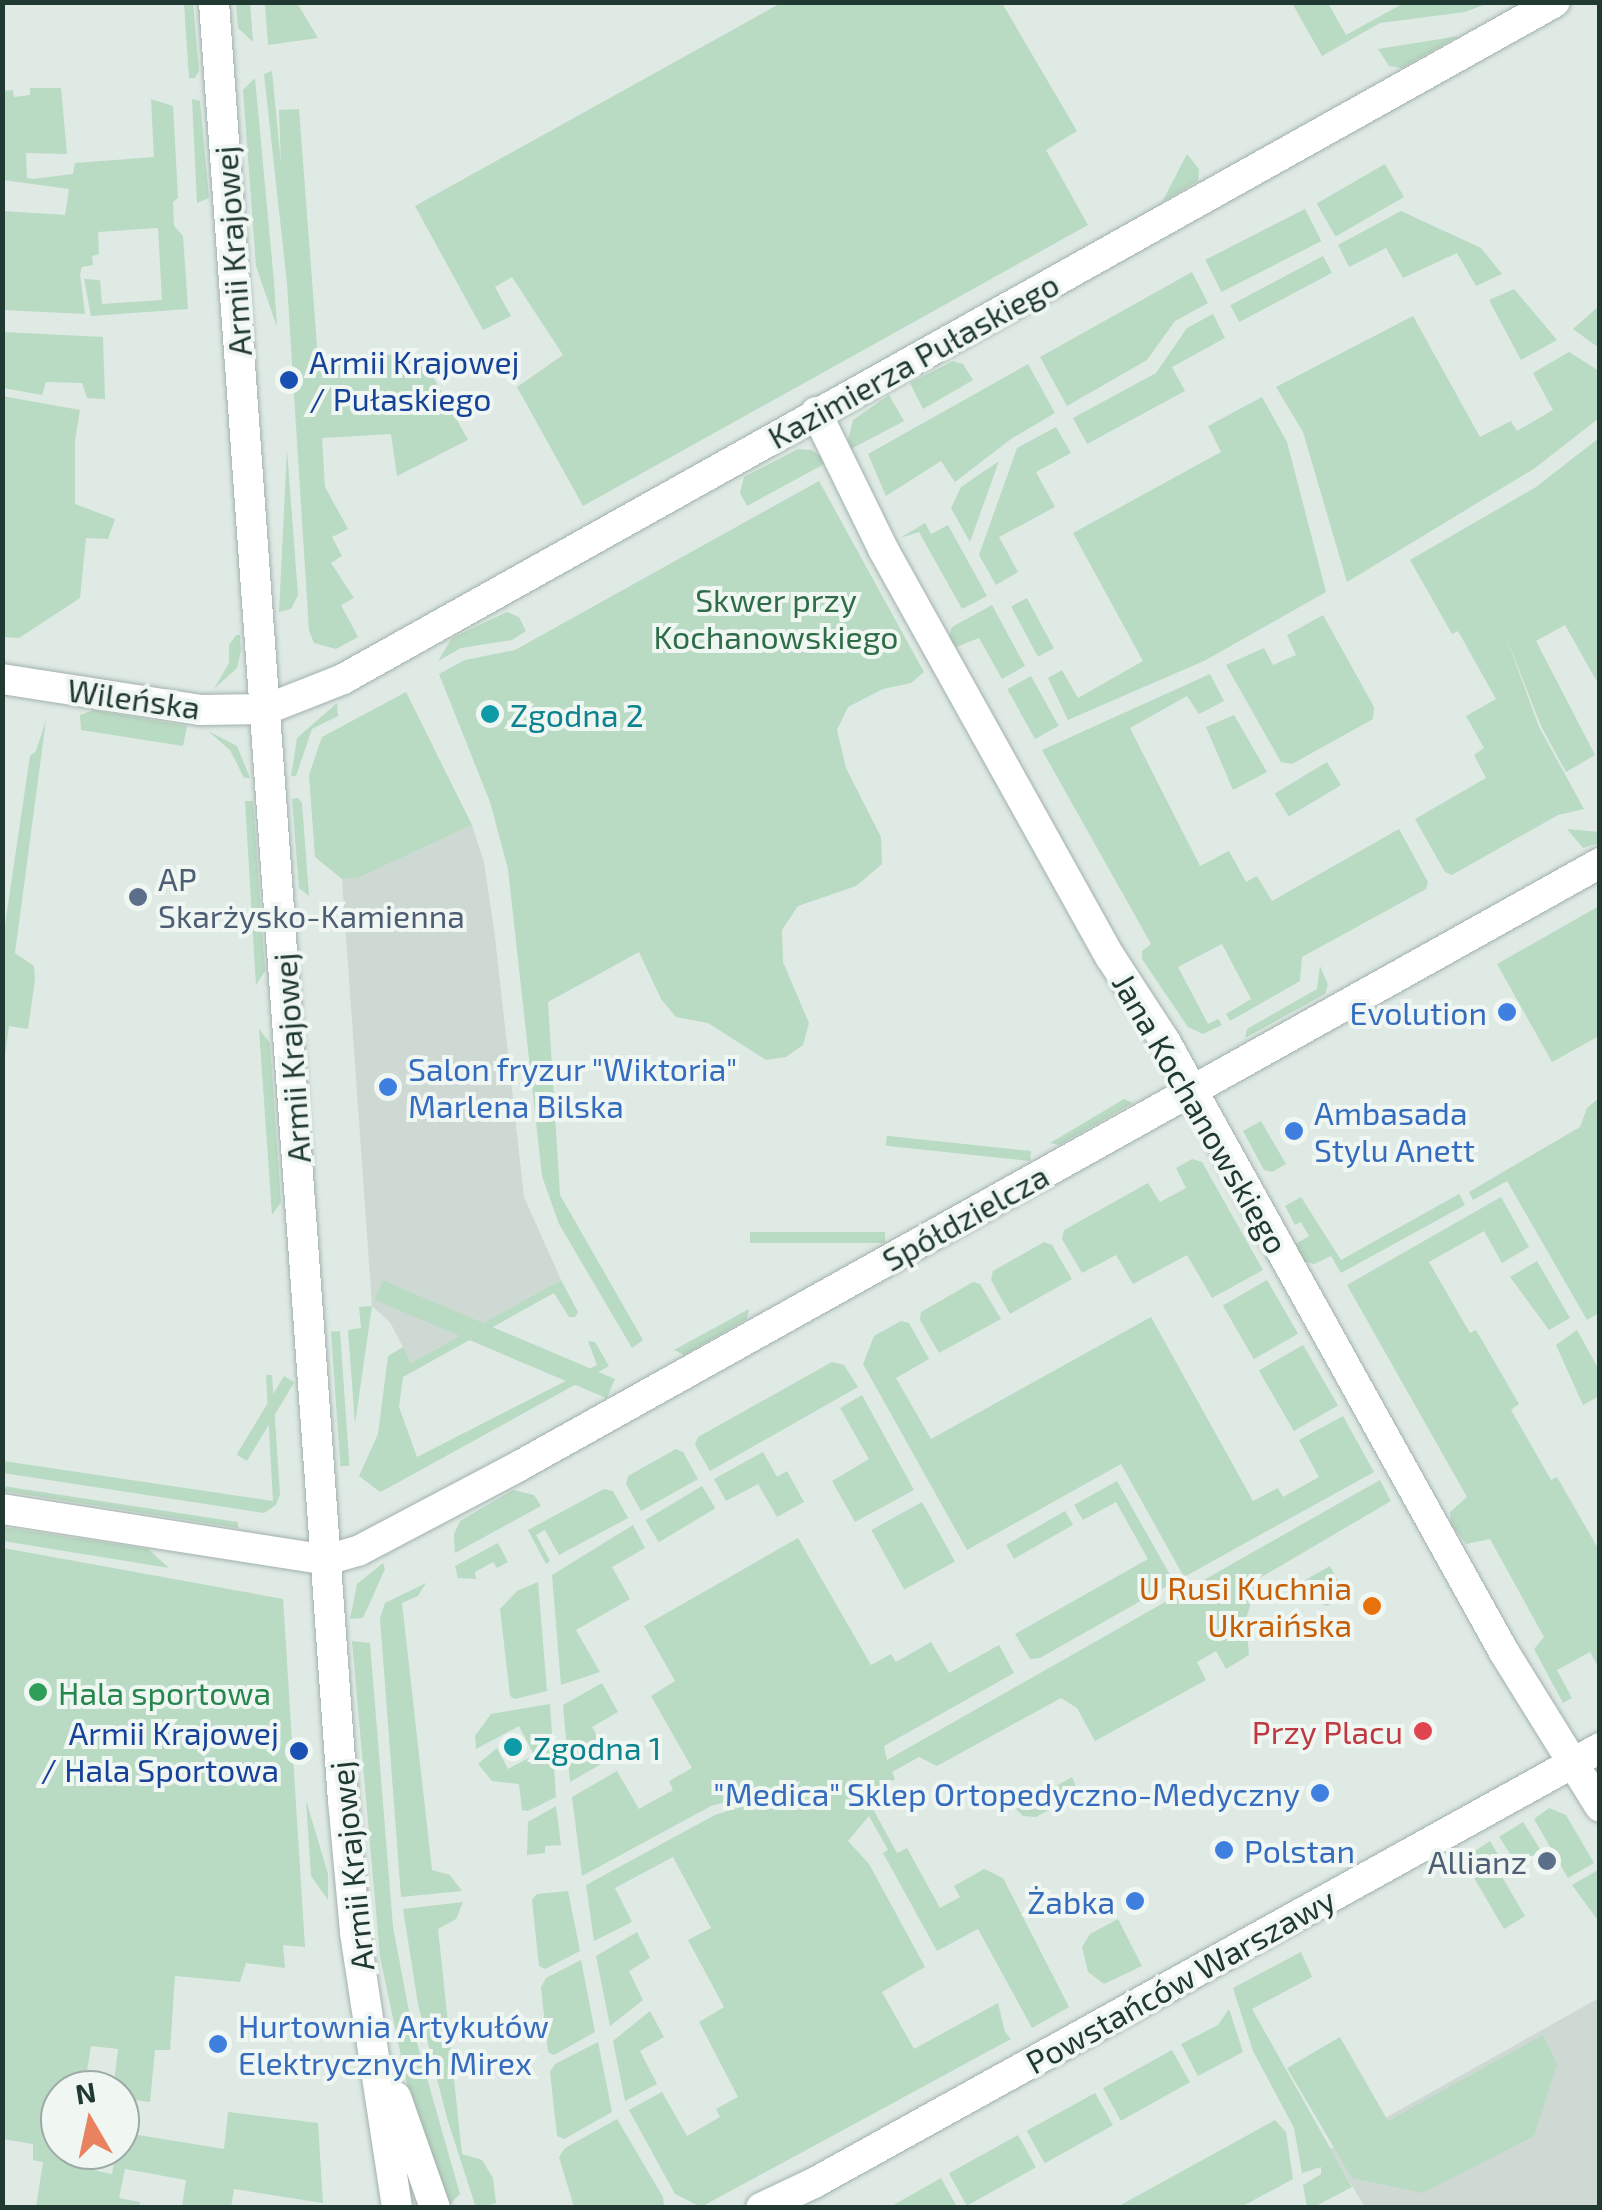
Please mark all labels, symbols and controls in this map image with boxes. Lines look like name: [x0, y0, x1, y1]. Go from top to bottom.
street label: Armii Krajowej: [206, 145, 258, 357]
street label: Kazimierza Pułaskiego: [761, 264, 1065, 456]
place label: Armii Krajowej / Pułaskiego: [309, 343, 520, 418]
marker: Armii Krajowej / Pułaskiego: [278, 369, 300, 391]
park label: Skwer przy Kochanowskiego: [653, 581, 899, 656]
street label: Wileńska: [65, 670, 203, 726]
place label: Zgodna 2: [510, 695, 644, 733]
marker: Zgodna 2: [479, 703, 501, 725]
place label: AP Skarżysko-Kamienna: [158, 860, 465, 935]
marker: AP Skarżysko-Kamienna: [127, 886, 149, 908]
street label: Armii Krajowej: [265, 952, 317, 1164]
street label: Jana Kochanowskiego: [1105, 966, 1297, 1260]
place label: Evolution: [1349, 993, 1487, 1031]
marker: Evolution: [1496, 1001, 1518, 1023]
place label: Salon fryzur "Wiktoria" Marlena Bilska: [408, 1050, 739, 1125]
marker: Salon fryzur "Wiktoria" Marlena Bilska: [377, 1076, 399, 1098]
place label: Ambasada Stylu Anett: [1314, 1094, 1476, 1169]
marker: Ambasada Stylu Anett: [1283, 1120, 1305, 1142]
street label: Spółdzielcza: [875, 1156, 1055, 1278]
place label: U Rusi Kuchnia Ukraińska: [1139, 1569, 1352, 1644]
marker: U Rusi Kuchnia Ukraińska: [1361, 1595, 1383, 1617]
place label: Hala sportowa: [58, 1673, 271, 1711]
marker: Hala sportowa: [27, 1681, 49, 1703]
place label: Przy Placu: [1251, 1712, 1403, 1750]
place label: Armii Krajowej / Hala Sportowa: [41, 1714, 279, 1789]
marker: Przy Placu: [1412, 1720, 1434, 1742]
place label: Zgodna 1: [533, 1728, 661, 1766]
marker: Zgodna 1: [502, 1736, 524, 1758]
marker: Armii Krajowej / Hala Sportowa: [288, 1740, 310, 1762]
street label: Armii Krajowej: [321, 1759, 381, 1973]
place label: "Medica" Sklep Ortopedyczno-Medyczny: [713, 1774, 1300, 1812]
marker: "Medica" Sklep Ortopedyczno-Medyczny: [1309, 1782, 1331, 1804]
place label: Polstan: [1244, 1831, 1355, 1869]
marker: Polstan: [1213, 1839, 1235, 1861]
place label: Allianz: [1428, 1842, 1527, 1880]
marker: Allianz: [1536, 1850, 1558, 1872]
street label: Powstańców Warszawy: [1018, 1879, 1342, 2081]
place label: Żabka: [1027, 1882, 1115, 1920]
marker: Żabka: [1124, 1890, 1146, 1912]
place label: Hurtownia Artykułów Elektrycznych Mirex: [238, 2007, 550, 2082]
marker: Hurtownia Artykułów Elektrycznych Mirex: [207, 2033, 229, 2055]
north arrow: [40, 2070, 140, 2170]
text: N: [73, 2074, 98, 2111]

